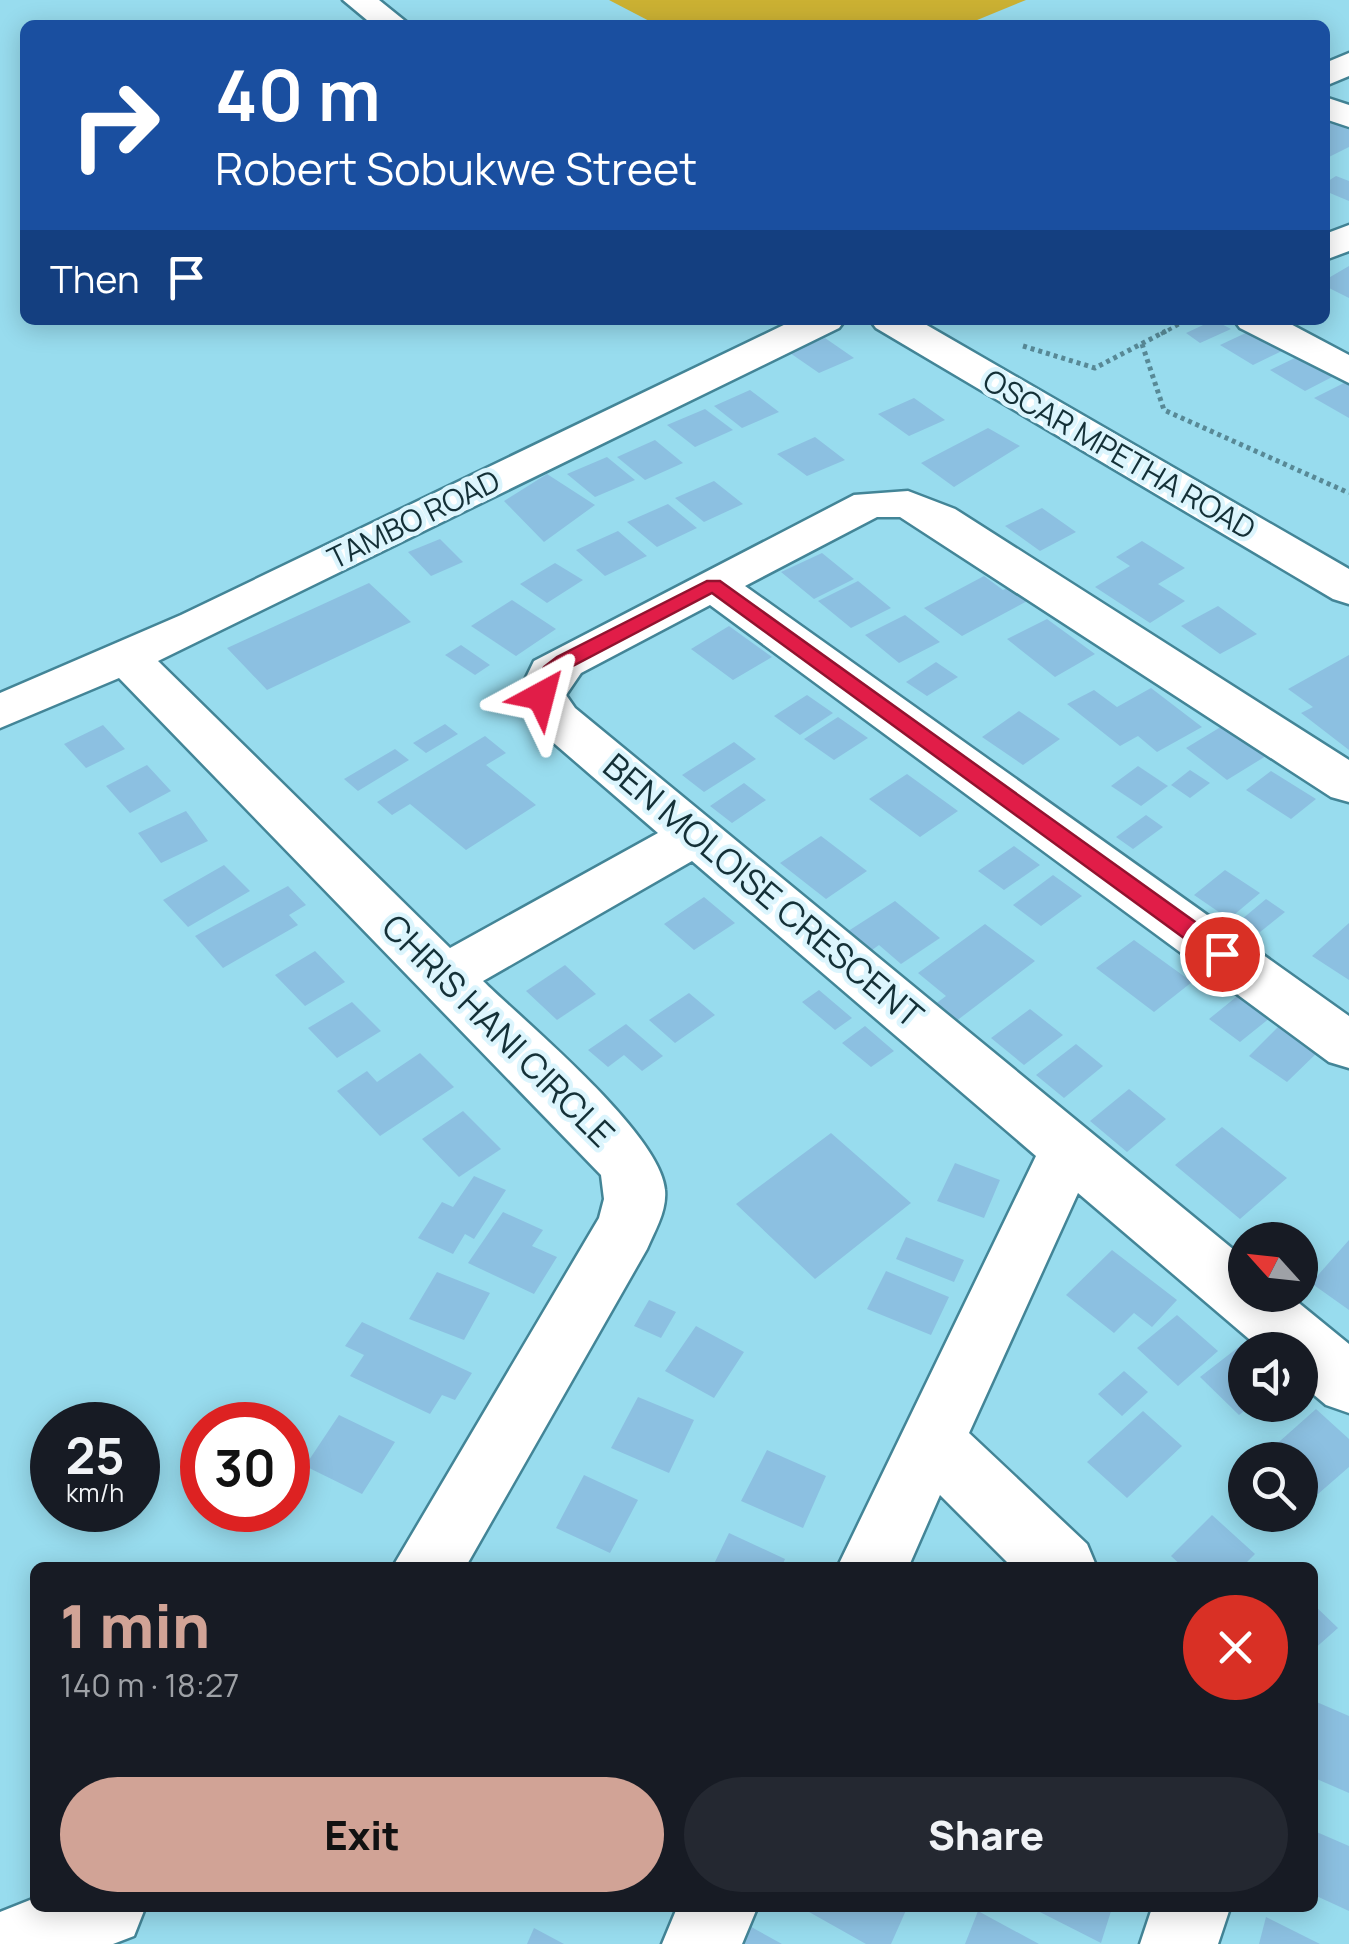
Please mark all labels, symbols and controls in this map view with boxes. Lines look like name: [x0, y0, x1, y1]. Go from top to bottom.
text: 40 m: [215, 46, 381, 142]
icon: right: [50, 60, 180, 190]
text: Robert Sobukwe Street: [215, 137, 697, 199]
icon: arrive: [159, 250, 214, 305]
text: Then: [50, 252, 139, 304]
street label: OSCAR MPETHA ROAD: [976, 359, 1263, 548]
street label: TAMBO ROAD: [320, 459, 506, 578]
position arrow: [489, 644, 593, 748]
street label: BEN MOLOISE CRESCENT: [594, 742, 934, 1038]
street label: CHRIS HANI CIRCLE: [372, 903, 626, 1157]
pin: [1180, 912, 1265, 997]
icon: arrive: [1195, 927, 1250, 982]
north arrow: [1228, 1222, 1318, 1312]
map controls: [1228, 1222, 1318, 1532]
button: sound: [1228, 1332, 1318, 1422]
speed limit sign: 30: [180, 1402, 310, 1532]
text: 25: [65, 1421, 125, 1489]
button: search: [1228, 1442, 1318, 1532]
text: km/h: [66, 1475, 124, 1510]
text: 1 min: [60, 1584, 210, 1666]
button: close: [1183, 1595, 1288, 1700]
text: 140 m · 18:27: [60, 1663, 239, 1707]
button: Exit: [60, 1777, 664, 1892]
button: Share: [684, 1777, 1288, 1892]

